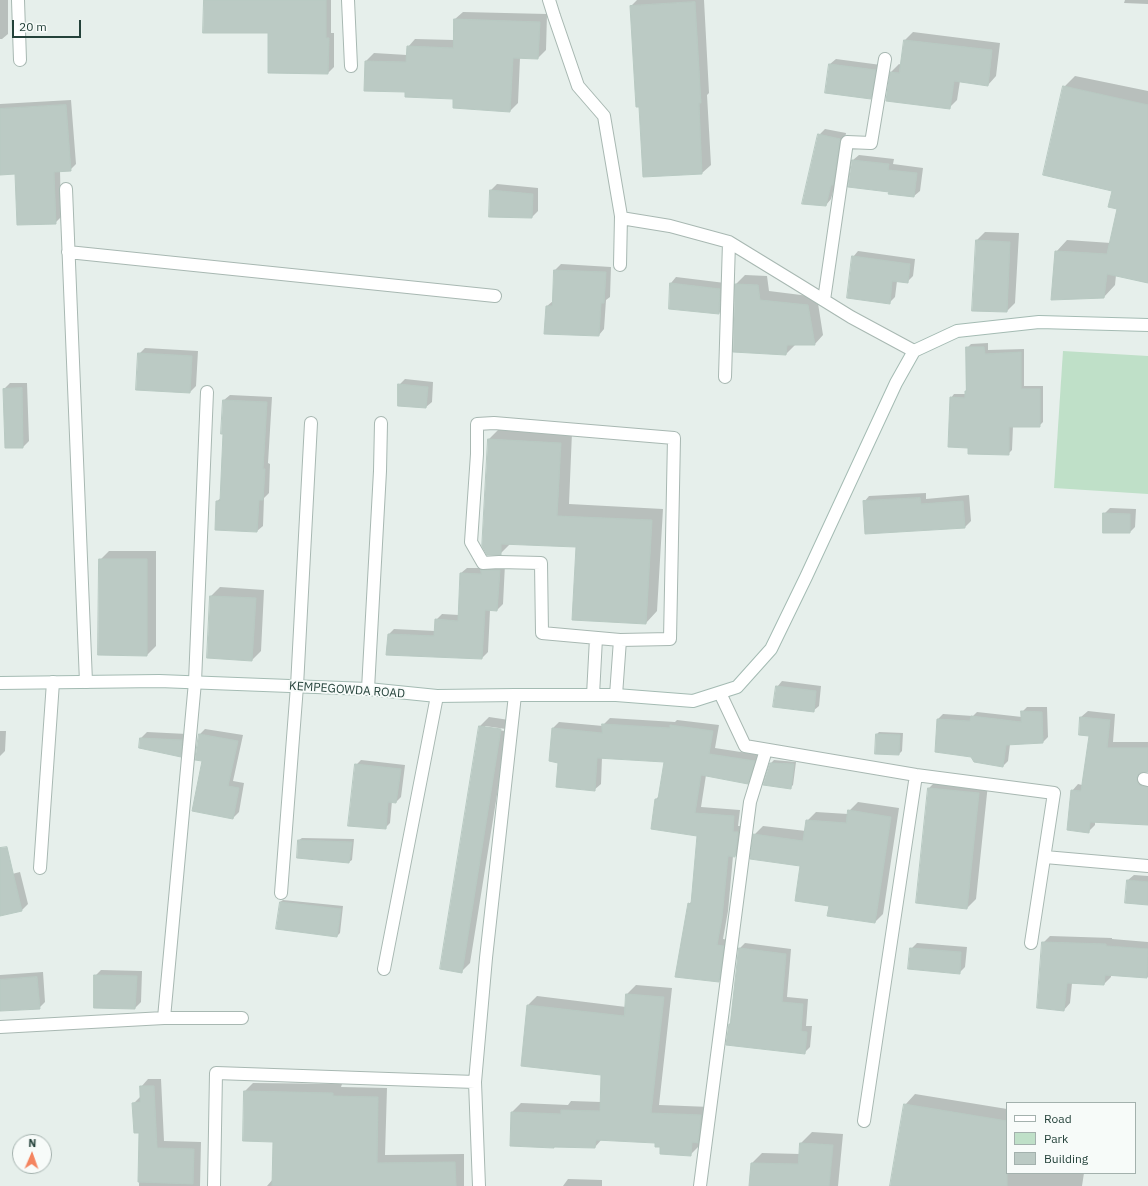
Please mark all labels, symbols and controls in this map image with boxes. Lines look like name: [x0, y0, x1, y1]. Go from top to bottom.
scale bar: [14, 12, 83, 38]
text: 20 m: [19, 19, 47, 34]
street label: KEMPEGOWDA ROAD: [289, 679, 405, 701]
legend: [1006, 1102, 1136, 1174]
text: Road: [1044, 1111, 1072, 1126]
text: Park: [1044, 1131, 1068, 1146]
north arrow: [12, 1134, 52, 1174]
text: N: [28, 1136, 37, 1150]
text: Building: [1044, 1151, 1088, 1166]

